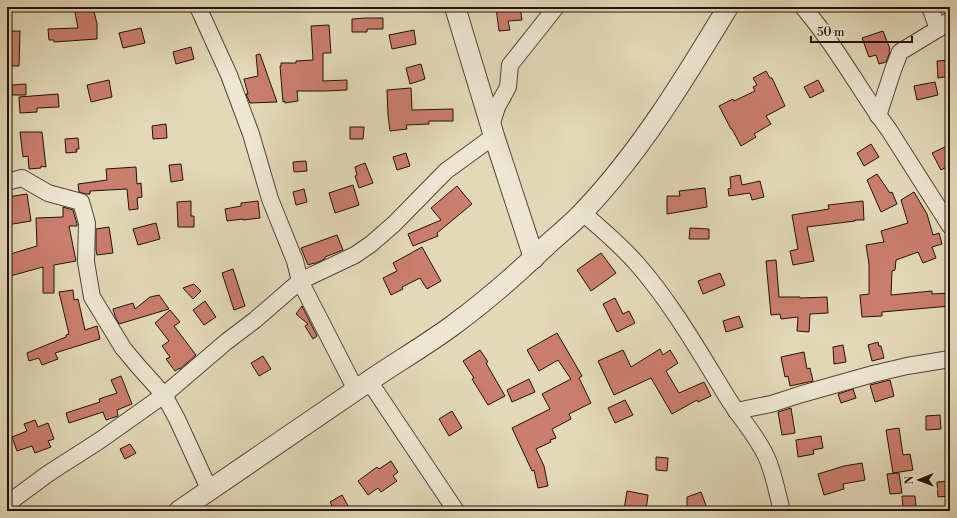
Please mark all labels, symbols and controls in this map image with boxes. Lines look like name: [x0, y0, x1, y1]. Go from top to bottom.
scale bar: [811, 18, 912, 44]
text: 50 m: [817, 25, 845, 40]
north arrow: [899, 460, 939, 500]
text: N: [903, 475, 917, 485]

